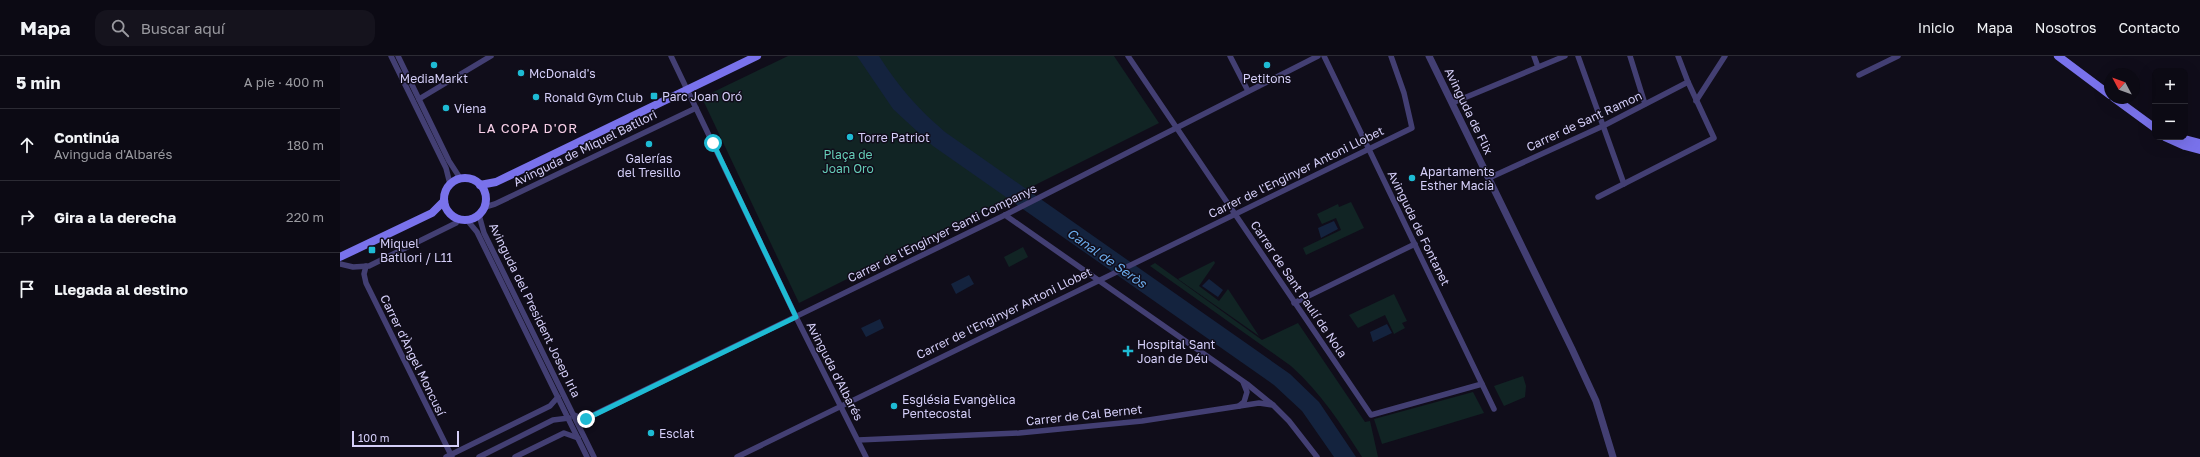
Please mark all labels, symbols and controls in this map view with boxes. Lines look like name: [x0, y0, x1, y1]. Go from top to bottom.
search box: [95, 10, 375, 46]
text: Mapa: [20, 16, 71, 39]
icon: search: [109, 17, 131, 39]
text: Buscar aquí: [141, 19, 225, 37]
text: Inicio: [1918, 19, 1954, 36]
text: Mapa: [1976, 19, 2013, 36]
text: Nosotros: [2035, 19, 2096, 36]
text: Contacto: [2118, 19, 2180, 36]
marker: MediaMarkt: [429, 60, 439, 70]
marker: Petitons: [1262, 60, 1272, 70]
street label: Avinguda de Flix: [1442, 65, 1497, 157]
place label: McDonald's: [529, 66, 596, 81]
marker: McDonald's: [516, 68, 526, 78]
north arrow: [2104, 68, 2140, 104]
map controls: [2152, 68, 2188, 140]
button: +: [2152, 68, 2188, 104]
place label: MediaMarkt: [400, 71, 468, 86]
place label: Petitons: [1243, 71, 1291, 86]
text: 5 min: [16, 72, 60, 93]
text: A pie · 400 m: [244, 74, 324, 90]
street label: Carrer de Sant Ramon: [1524, 88, 1644, 154]
place label: Parc Joan Oró: [662, 89, 742, 104]
place label: Ronald Gym Club: [544, 90, 643, 105]
marker: Parc Joan Oró: [649, 91, 659, 101]
marker: Ronald Gym Club: [531, 92, 541, 102]
place label: Viena: [454, 101, 486, 116]
marker: Viena: [441, 103, 451, 113]
button: −: [2152, 104, 2188, 140]
street label: Avinguda de Miquel Batllori: [511, 107, 659, 189]
district label: LA COPA D'OR: [478, 120, 578, 136]
street label: Carrer de l'Enginyer Antoni Llobet: [1206, 123, 1386, 221]
text: Continúa: [54, 128, 120, 146]
place label: Torre Patriot: [858, 130, 930, 145]
marker: Torre Patriot: [845, 132, 855, 142]
icon: ahead: [16, 134, 38, 156]
route start: [704, 134, 722, 152]
text: 180 m: [287, 137, 324, 153]
marker: Galerías del Tresillo: [644, 139, 654, 149]
text: Avinguda d'Albarés: [54, 146, 172, 162]
park label: Plaça de Joan Oro: [822, 147, 874, 176]
place label: Galerías del Tresillo: [617, 151, 681, 180]
place label: Apartaments Esther Macià: [1420, 164, 1495, 193]
street label: Avinguda de Fontanet: [1385, 168, 1453, 288]
marker: Apartaments Esther Macià: [1407, 173, 1417, 183]
street label: Carrer de l'Enginyer Santi Companys: [845, 180, 1039, 286]
icon: right: [16, 206, 38, 228]
text: Gira a la derecha: [54, 208, 176, 226]
text: 220 m: [286, 209, 324, 225]
street label: Carrer de Sant Paulí de Nola: [1248, 218, 1350, 360]
street label: Avinguda del President Josep Irla: [486, 220, 584, 400]
water label: Canal de Seròs: [1064, 225, 1151, 292]
place label: Miquel Batllori / L11: [380, 236, 453, 265]
marker: Miquel Batllori / L11: [367, 245, 377, 255]
street label: Carrer de l'Enginyer Antoni Llobet: [914, 264, 1094, 362]
icon: arrive: [16, 278, 38, 300]
text: Llegada al destino: [54, 280, 188, 298]
street label: Carrer d'Àngel Moncusí: [377, 292, 449, 419]
street label: Avinguda d'Albarés: [804, 319, 866, 423]
place label: Hospital Sant Joan de Déu: [1137, 337, 1215, 366]
marker: Hospital Sant Joan de Déu: [1122, 345, 1134, 357]
place label: Església Evangèlica Pentecostal: [902, 392, 1016, 421]
marker: Església Evangèlica Pentecostal: [889, 401, 899, 411]
street label: Carrer de Cal Bernet: [1025, 401, 1143, 429]
route end: [577, 410, 595, 428]
place label: Esclat: [659, 426, 695, 441]
marker: Esclat: [646, 428, 656, 438]
scale bar: [352, 429, 459, 448]
text: 100 m: [358, 431, 389, 444]

